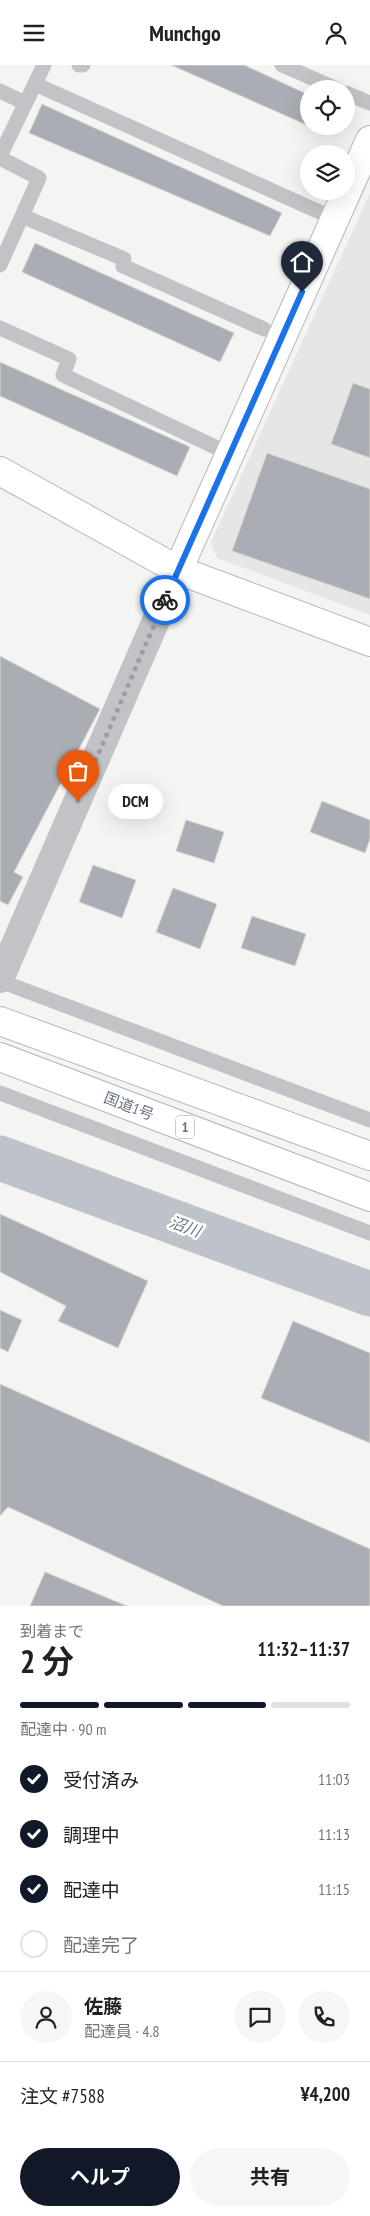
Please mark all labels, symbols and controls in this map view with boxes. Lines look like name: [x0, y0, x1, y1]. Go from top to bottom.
icon: menu: [20, 19, 48, 47]
text: Munchgo: [149, 19, 221, 47]
icon: person: [322, 19, 350, 47]
map controls: [300, 80, 355, 200]
button: locate: [300, 80, 355, 135]
button: layers: [300, 145, 355, 200]
pin: [281, 241, 323, 292]
icon: home: [288, 248, 316, 276]
courier: [140, 575, 190, 625]
icon: bike: [151, 586, 179, 614]
pin: [57, 750, 99, 801]
icon: bag: [64, 757, 92, 785]
callout: DCM: [108, 783, 163, 819]
text: DCM: [122, 791, 149, 811]
street label: 国道1号: [101, 1088, 157, 1124]
road number: 1: [176, 1115, 194, 1139]
water label: 沼川: [167, 1211, 205, 1242]
text: 到着まで: [20, 1621, 84, 1641]
text: 11:32–11:37: [257, 1637, 350, 1661]
text: 2 分: [20, 1640, 74, 1682]
text: 配達中 · 90 m: [20, 1719, 106, 1739]
icon: check: [20, 1765, 48, 1793]
text: 受付済み: [63, 1768, 139, 1792]
text: 11:03: [318, 1769, 350, 1789]
icon: check: [20, 1820, 48, 1848]
text: 調理中: [63, 1823, 120, 1847]
text: 11:13: [318, 1824, 350, 1844]
icon: check: [20, 1875, 48, 1903]
text: 配達中: [63, 1878, 120, 1902]
text: 11:15: [318, 1879, 350, 1899]
text: 配達完了: [63, 1933, 139, 1957]
button: person: [20, 1991, 72, 2043]
button: chat: [234, 1991, 286, 2043]
button: phone: [298, 1991, 350, 2043]
text: 佐藤: [84, 1994, 122, 2018]
text: 配達員 · 4.8: [84, 2021, 159, 2041]
text: ¥4,200: [300, 2082, 350, 2106]
text: 注文 #7588: [20, 2084, 105, 2108]
button: ヘルプ: [20, 2148, 180, 2206]
button: 共有: [190, 2148, 350, 2206]

